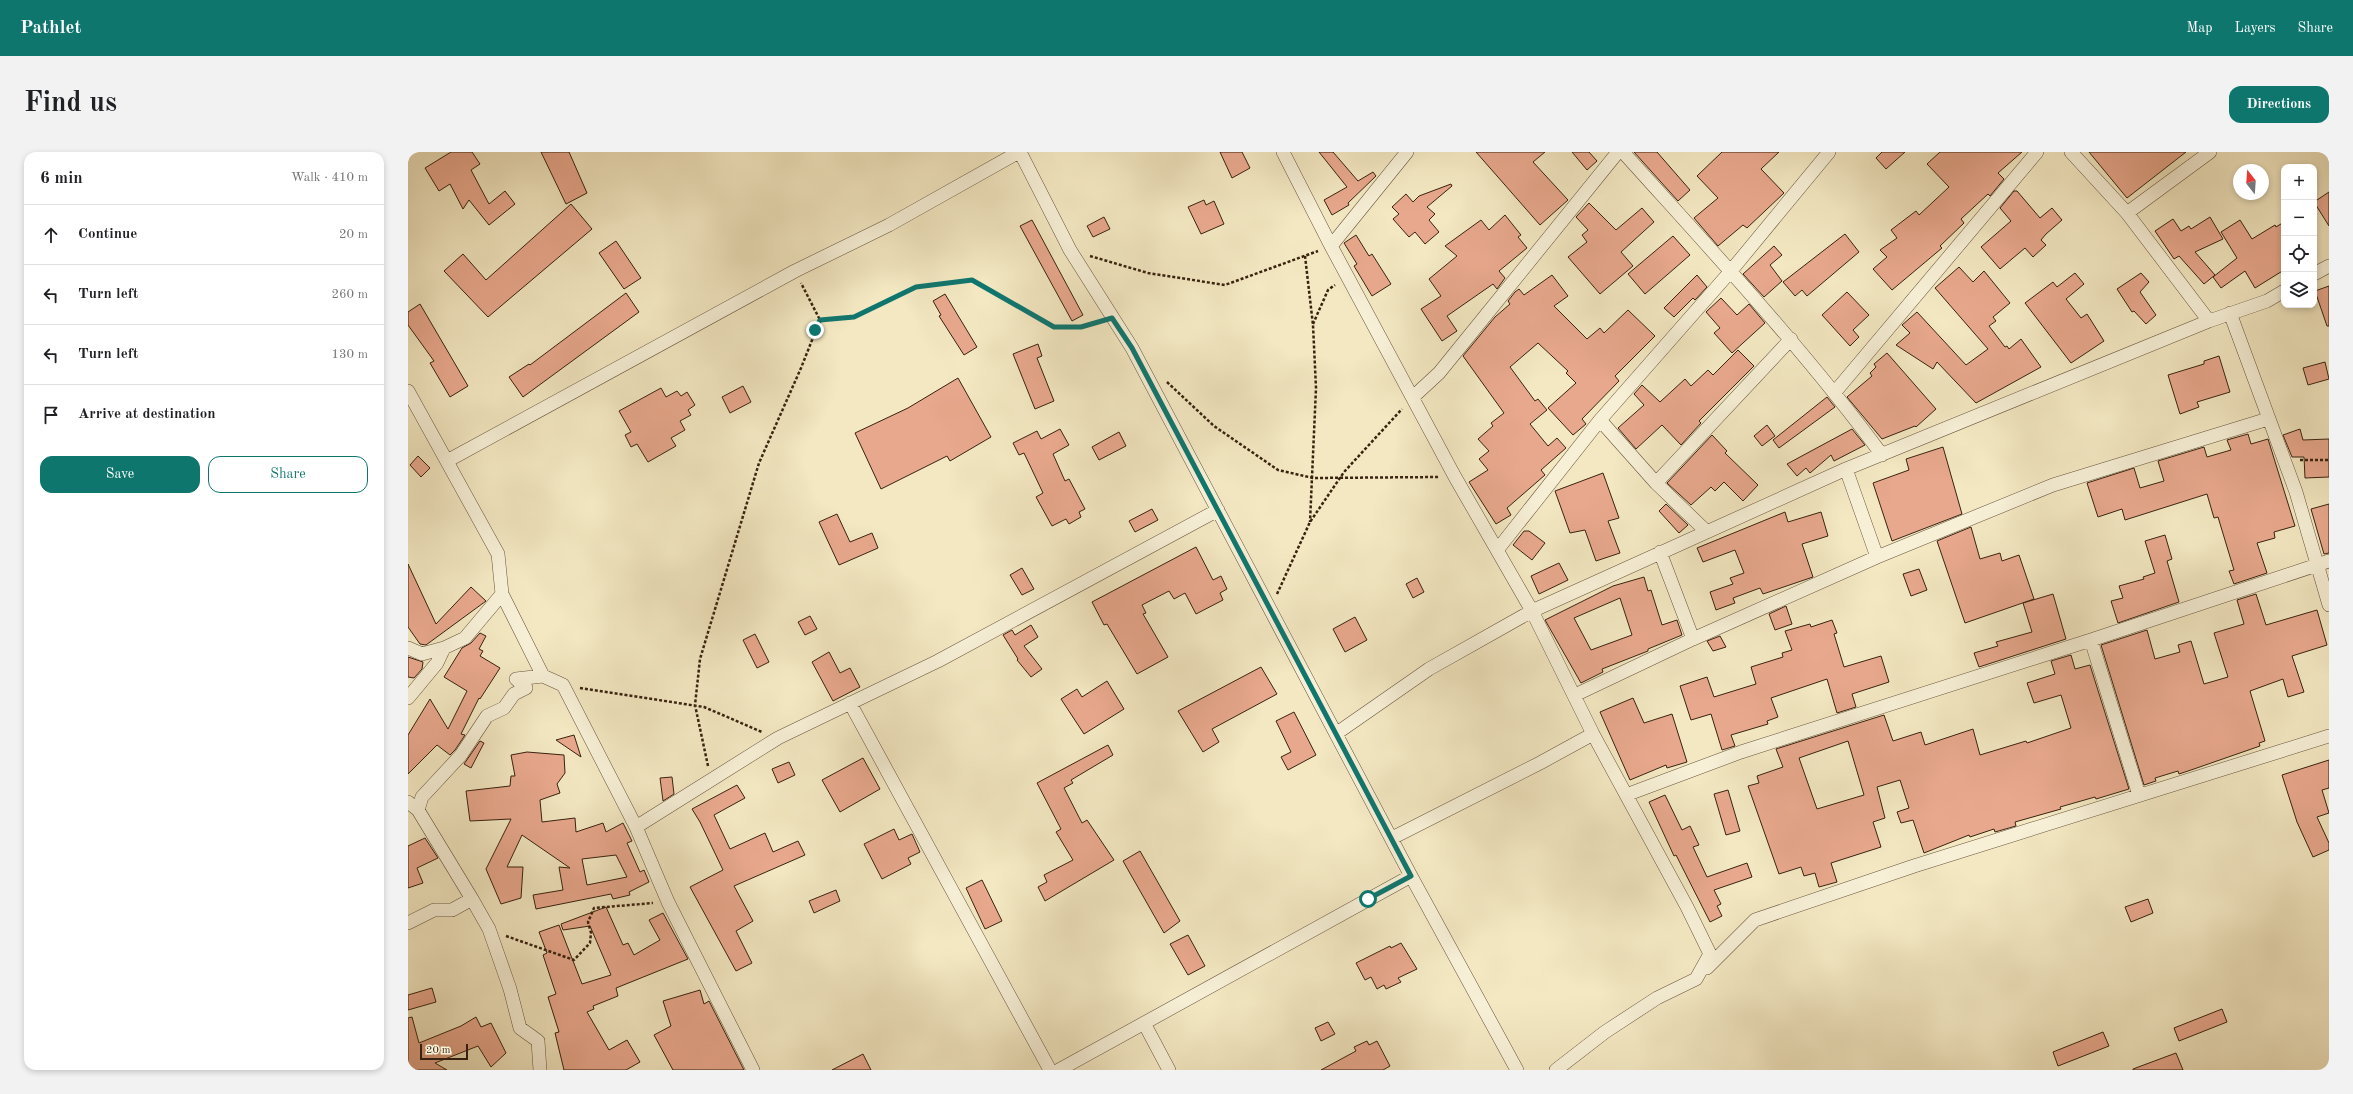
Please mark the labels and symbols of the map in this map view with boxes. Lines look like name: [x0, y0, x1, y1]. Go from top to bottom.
north arrow: [2233, 164, 2269, 200]
route end: [806, 321, 824, 339]
route start: [1359, 890, 1377, 908]
scale bar: [420, 1042, 468, 1061]

